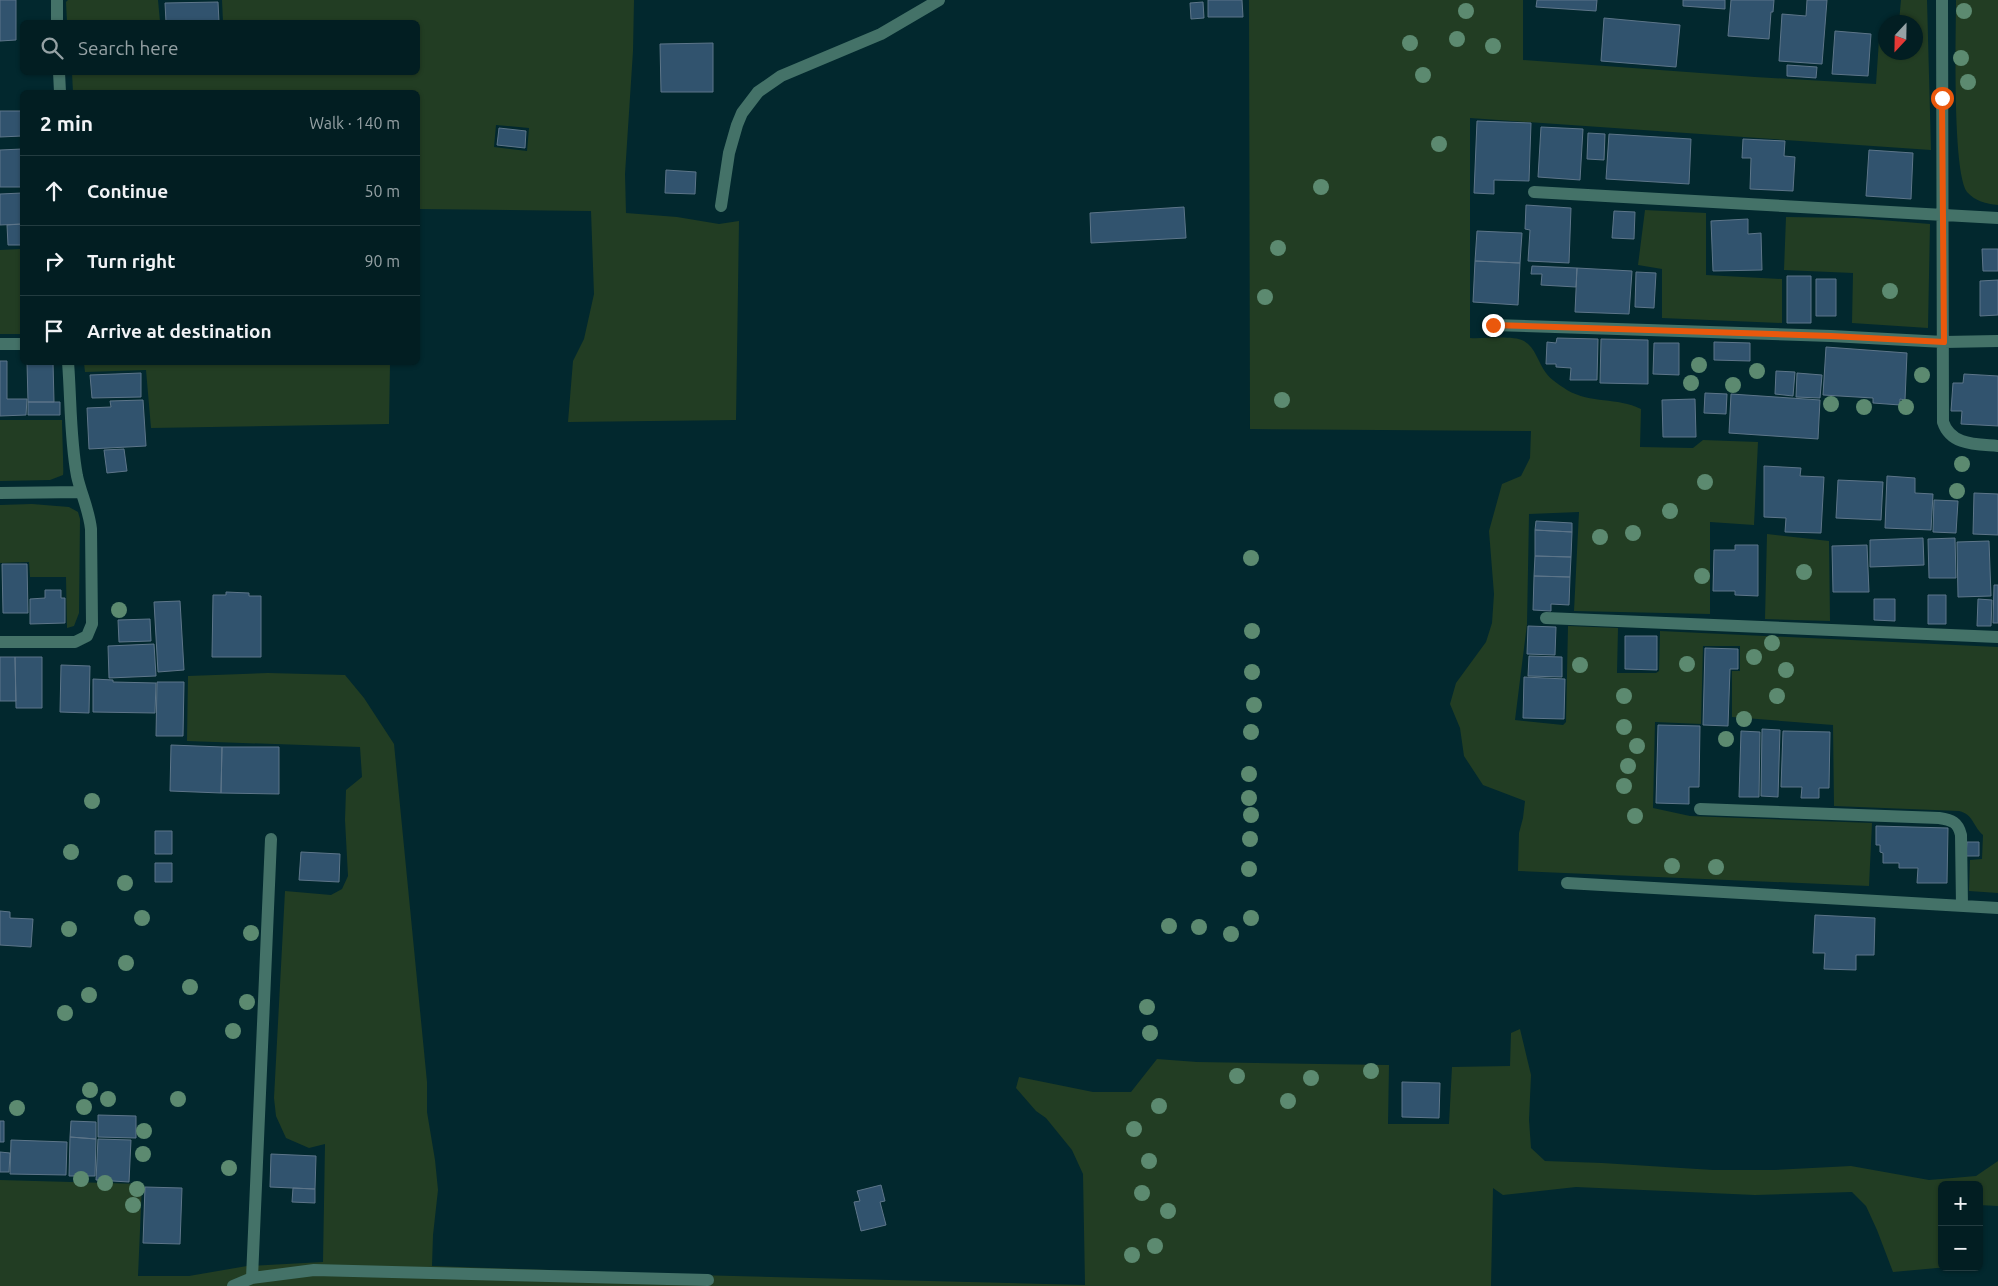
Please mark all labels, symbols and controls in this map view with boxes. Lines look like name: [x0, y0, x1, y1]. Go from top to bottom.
north arrow: [1878, 15, 1923, 60]
search box: [20, 20, 420, 75]
icon: search: [38, 34, 66, 62]
text: Search here: [78, 37, 178, 59]
route start: [1931, 87, 1954, 110]
text: 2 min: [40, 111, 93, 135]
text: Walk · 140 m: [309, 114, 400, 132]
icon: ahead: [40, 177, 68, 205]
text: Continue: [87, 180, 168, 202]
text: 50 m: [364, 182, 400, 200]
icon: right: [40, 247, 68, 275]
text: Turn right: [87, 250, 175, 272]
text: 90 m: [364, 252, 400, 270]
route end: [1482, 314, 1505, 337]
icon: arrive: [40, 317, 68, 345]
text: Arrive at destination: [87, 320, 272, 342]
map controls: [1938, 1181, 1983, 1271]
button: +: [1938, 1181, 1983, 1226]
button: −: [1938, 1226, 1983, 1271]

